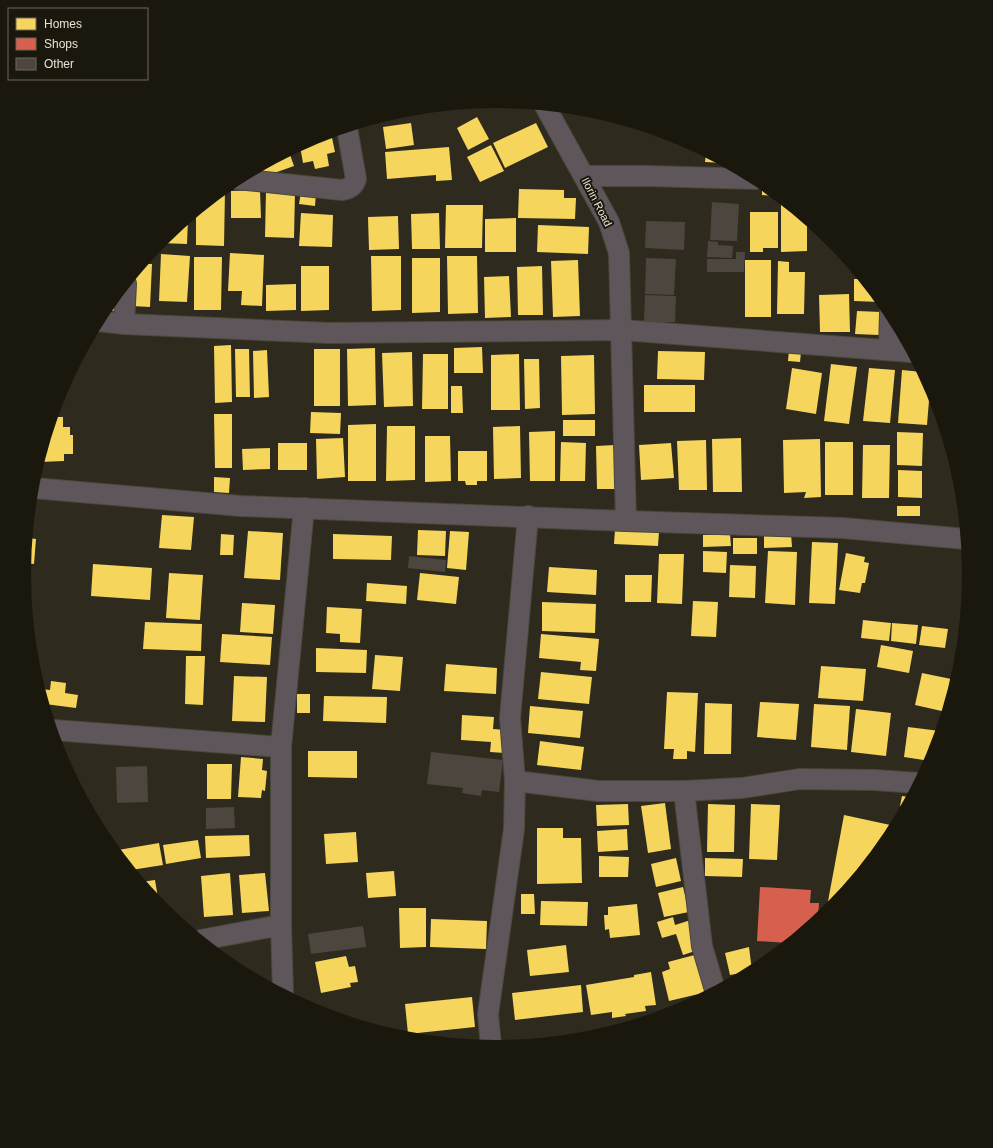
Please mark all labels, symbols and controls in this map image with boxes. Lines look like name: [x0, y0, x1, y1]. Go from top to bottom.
legend: [8, 8, 148, 80]
text: Homes: [44, 17, 82, 31]
text: Shops: [44, 37, 78, 51]
text: Other: [44, 57, 74, 71]
street label: Ilorin Road: [580, 176, 614, 228]

